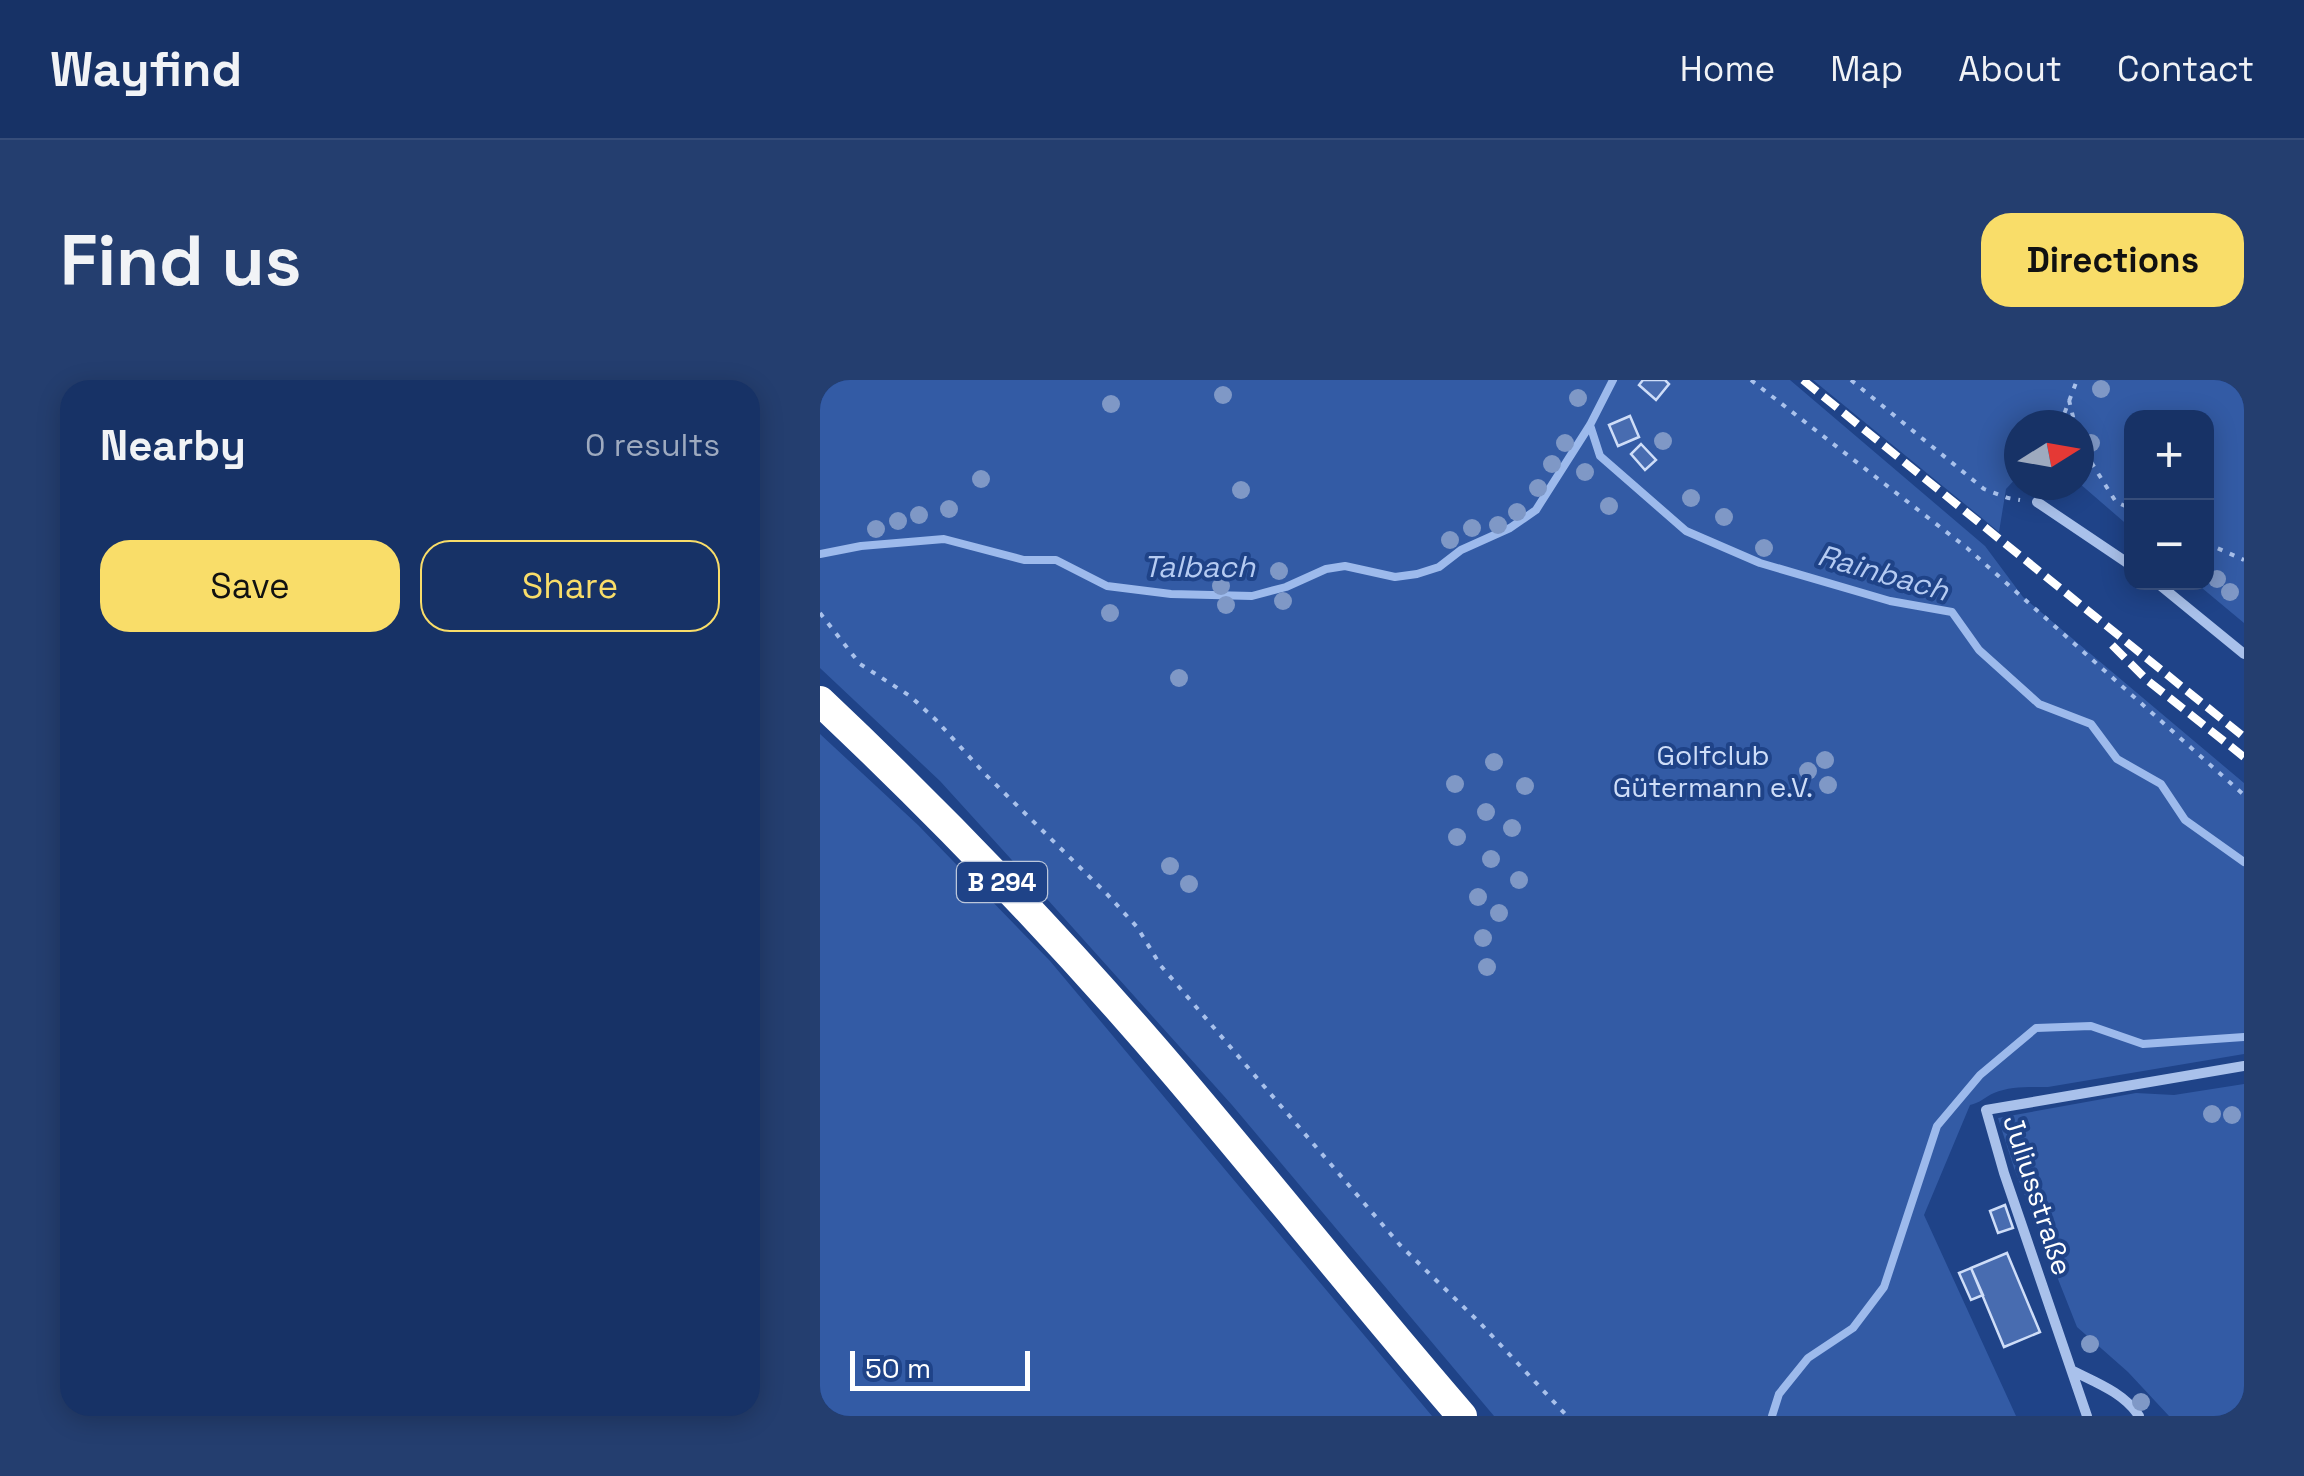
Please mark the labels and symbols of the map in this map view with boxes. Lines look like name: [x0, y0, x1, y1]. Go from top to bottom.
north arrow: [2004, 410, 2094, 500]
water label: Rainbach: [1813, 535, 1954, 610]
water label: Talbach: [1143, 547, 1256, 586]
park label: Golfclub Gütermann e.V.: [1613, 737, 1813, 805]
road number: B 294: [957, 862, 1047, 902]
street label: Juliusstraße: [1995, 1110, 2081, 1280]
scale bar: [850, 1346, 1030, 1390]

